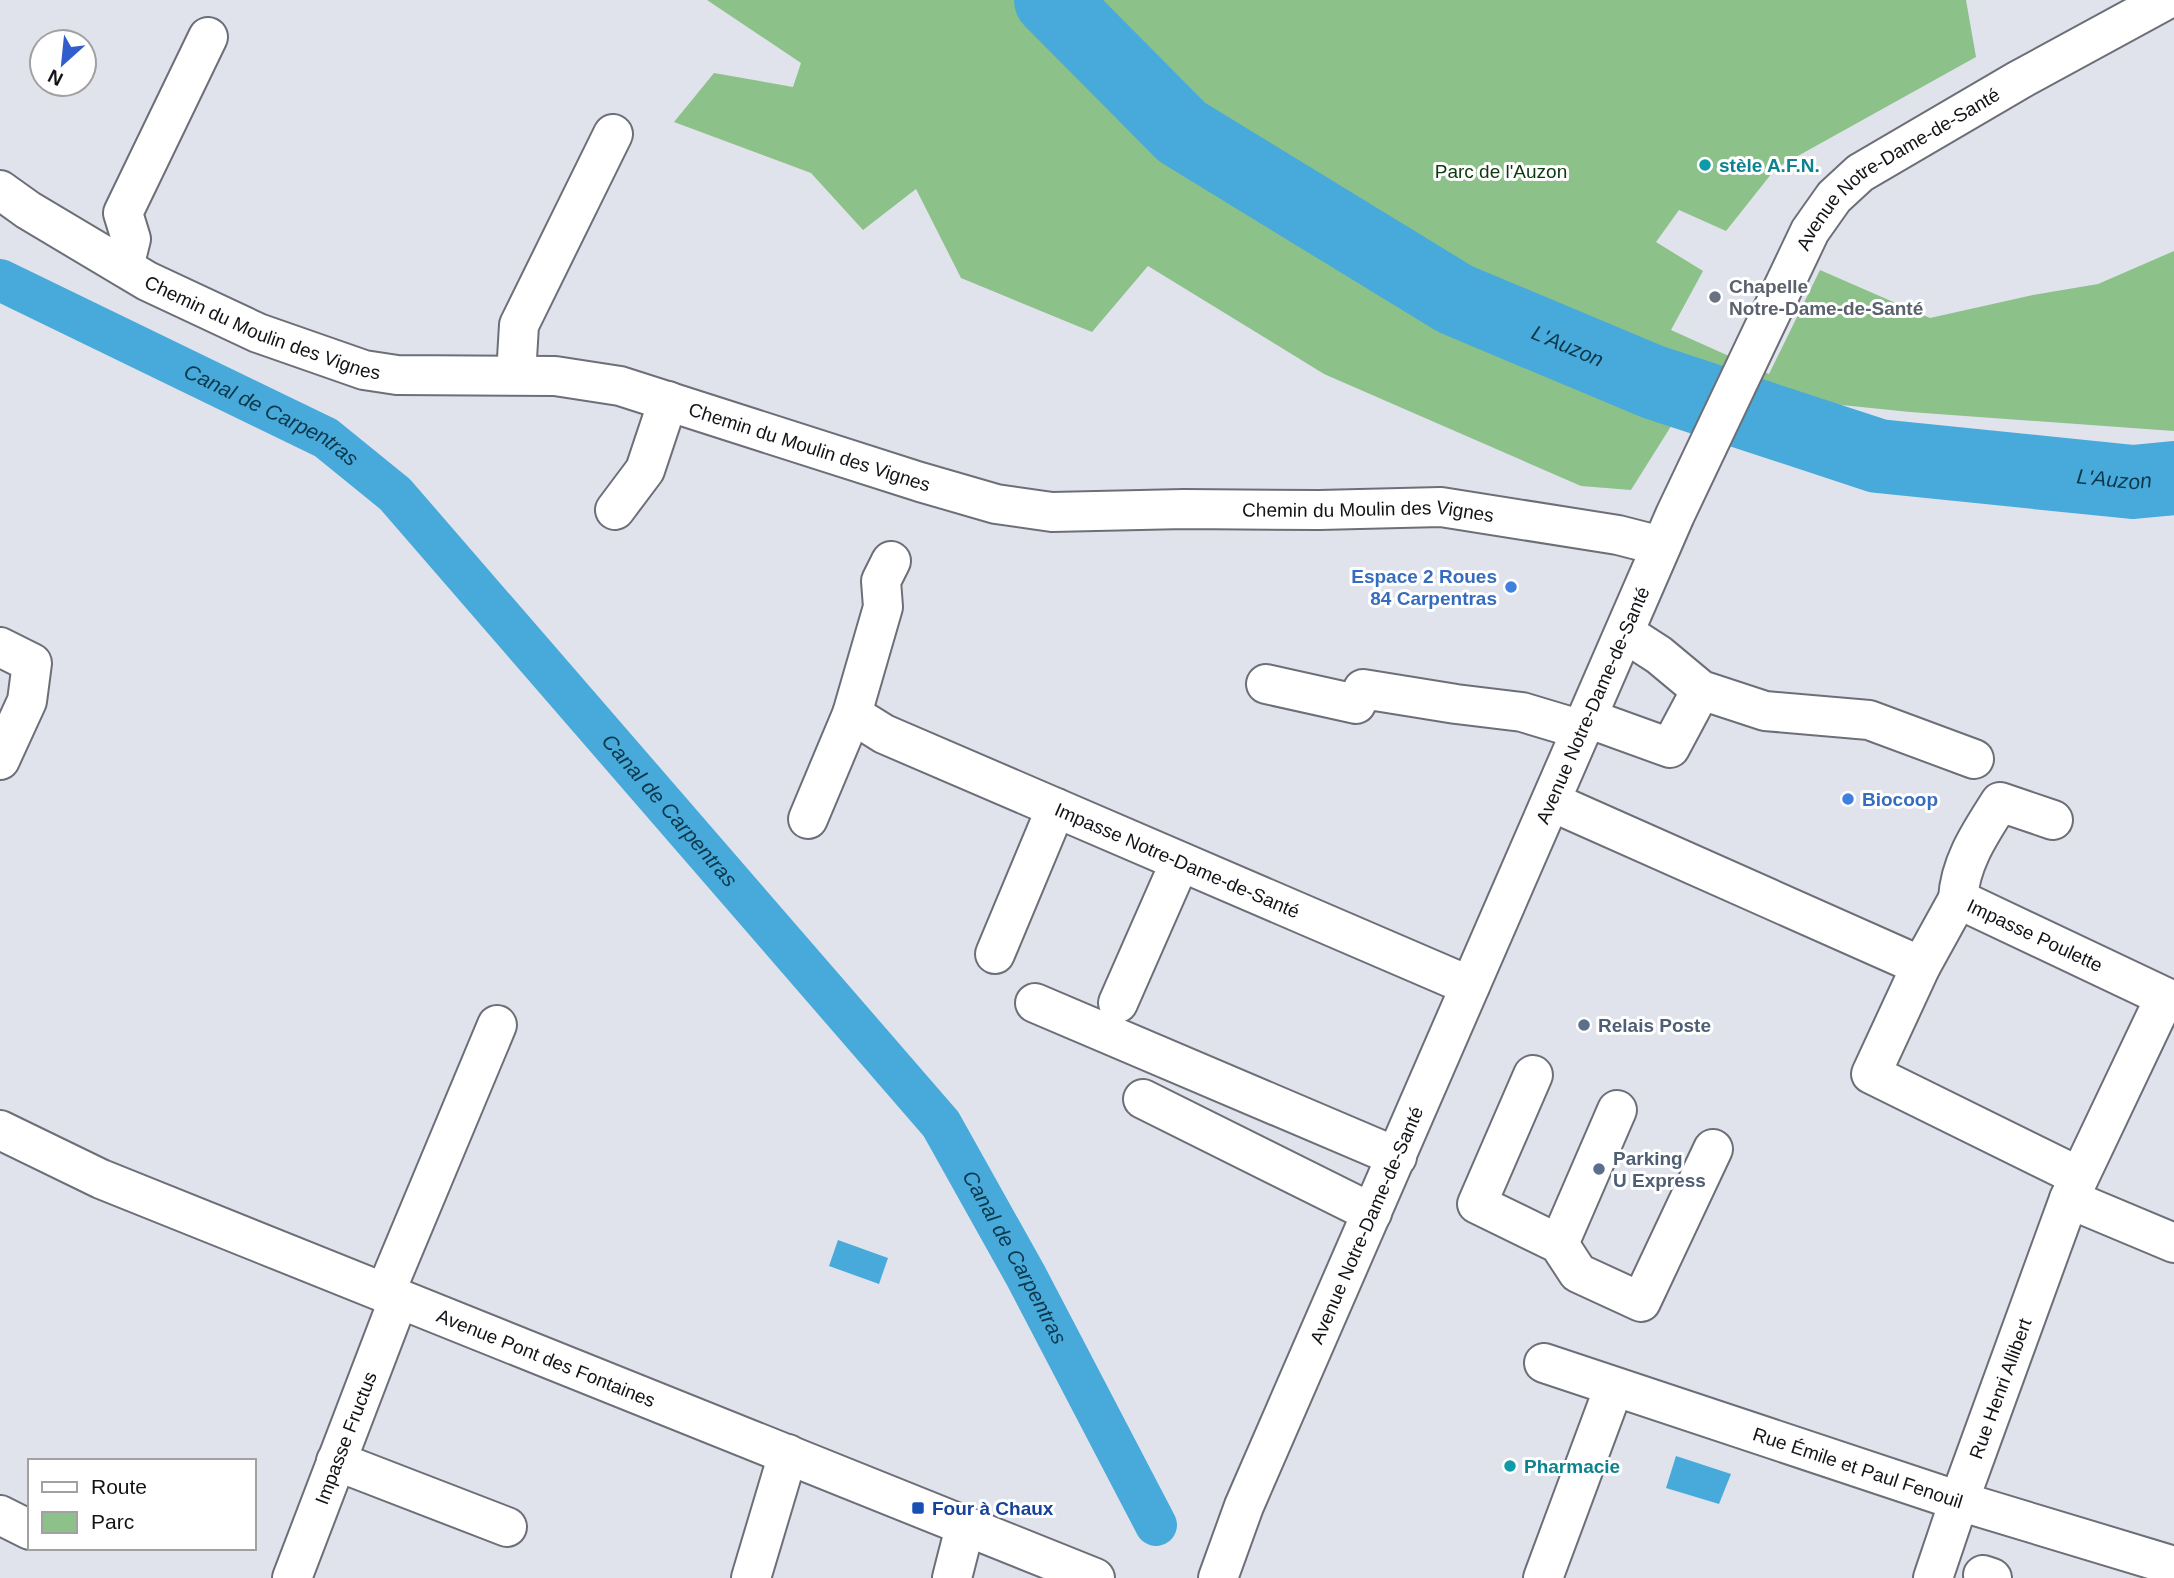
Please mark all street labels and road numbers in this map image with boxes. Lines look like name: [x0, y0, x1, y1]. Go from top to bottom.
street label: Avenue Notre-Dame-de-Santé: [1792, 84, 2003, 254]
street label: Chemin du Moulin des Vignes: [141, 271, 382, 383]
street label: Chemin du Moulin des Vignes: [686, 399, 933, 495]
street label: Chemin du Moulin des Vignes: [1242, 496, 1495, 526]
street label: Avenue Notre-Dame-de-Santé: [1532, 583, 1654, 827]
street label: Impasse Notre-Dame-de-Santé: [1052, 799, 1303, 922]
street label: Impasse Poulette: [1964, 895, 2106, 976]
street label: Avenue Notre-Dame-de-Santé: [1306, 1103, 1427, 1347]
street label: Avenue Pont des Fontaines: [434, 1305, 658, 1411]
street label: Rue Henri Allibert: [1965, 1315, 2036, 1462]
street label: Impasse Fructus: [311, 1369, 381, 1507]
street label: Rue Émile et Paul Fenouil: [1750, 1423, 1965, 1513]

